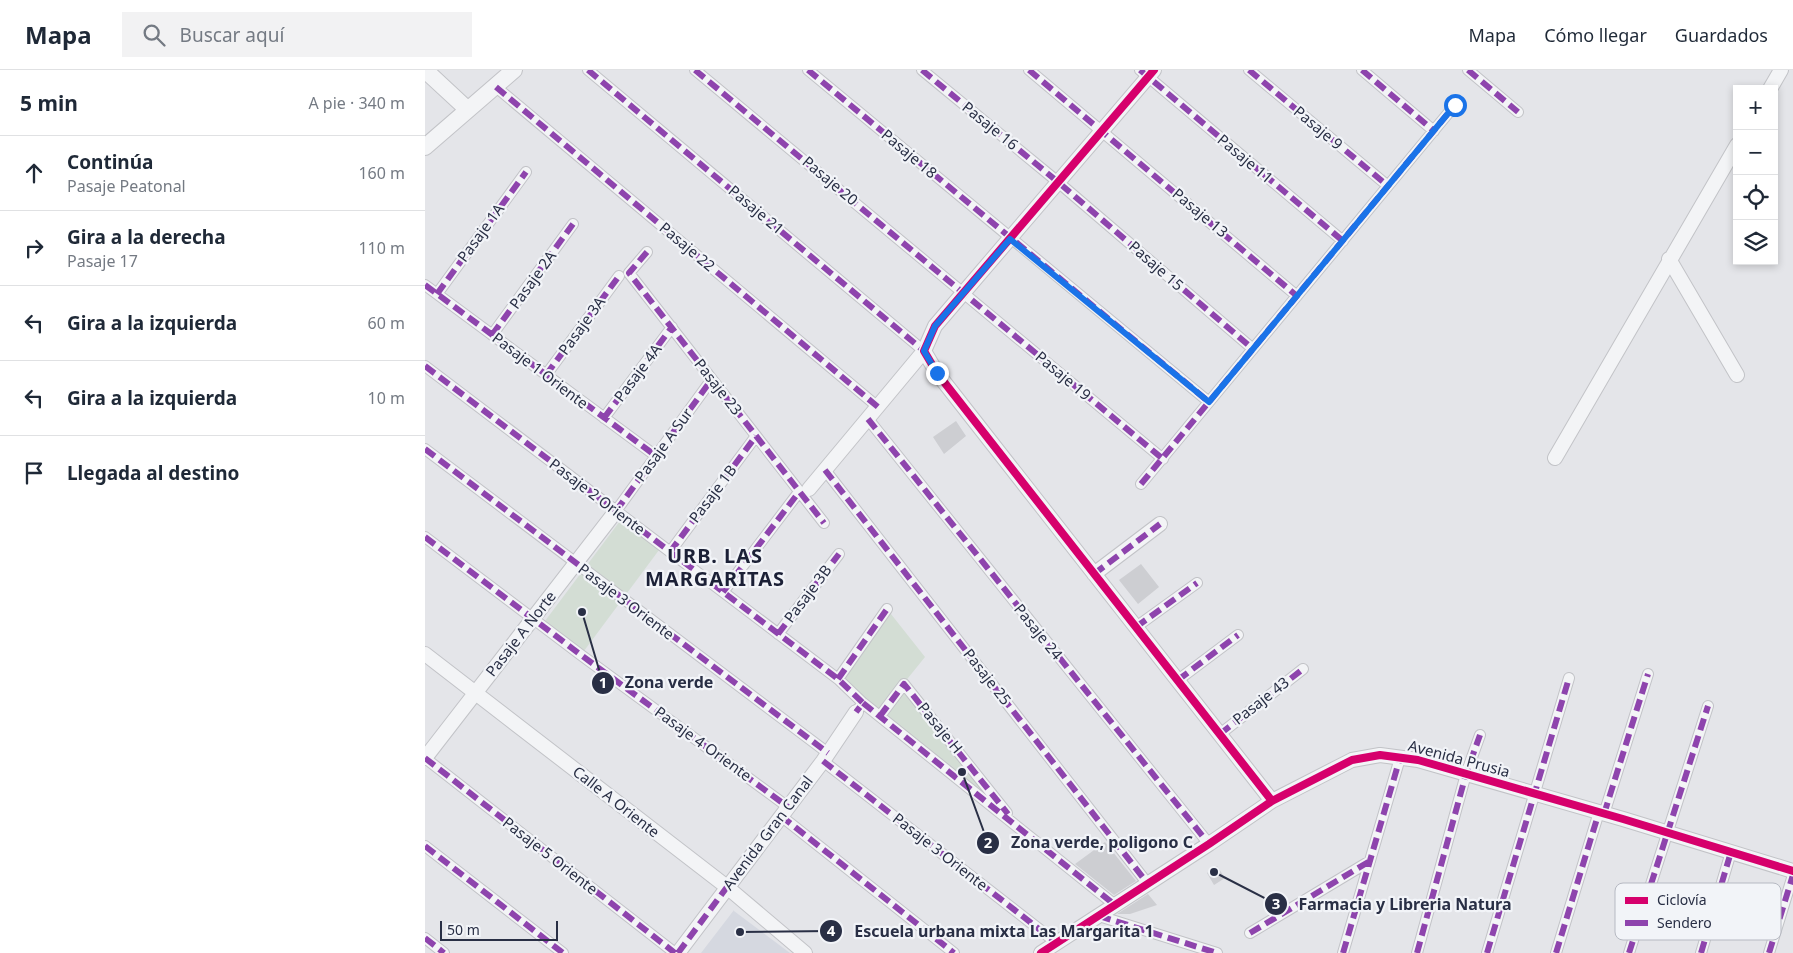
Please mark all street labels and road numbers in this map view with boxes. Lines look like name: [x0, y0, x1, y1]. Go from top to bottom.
street label: Pasaje 16: [959, 97, 1023, 154]
street label: Pasaje 9: [1290, 101, 1347, 154]
street label: Pasaje 18: [878, 124, 942, 182]
street label: Pasaje 11: [1214, 129, 1278, 187]
street label: Pasaje 20: [799, 151, 863, 209]
street label: Pasaje 21: [725, 180, 789, 238]
street label: Pasaje 13: [1169, 183, 1233, 241]
street label: Pasaje 1A: [452, 199, 508, 266]
street label: Pasaje 22: [656, 217, 720, 275]
street label: Pasaje 15: [1125, 236, 1188, 295]
street label: Pasaje 2A: [504, 246, 560, 313]
street label: Pasaje 3A: [553, 292, 609, 359]
street label: Pasaje 1 Oriente: [489, 328, 593, 413]
street label: Pasaje 4A: [609, 339, 666, 405]
street label: Pasaje 19: [1032, 346, 1096, 404]
street label: Pasaje 23: [690, 354, 747, 419]
street label: Pasaje A Sur: [630, 404, 697, 485]
street label: Pasaje 2 Oriente: [546, 454, 650, 539]
street label: Pasaje 1B: [684, 460, 741, 526]
street label: Pasaje 3 Oriente: [575, 559, 679, 644]
street label: Pasaje 3B: [779, 560, 836, 626]
street label: Pasaje A Norte: [481, 587, 560, 680]
street label: Pasaje 24: [1010, 599, 1068, 664]
street label: Pasaje 25: [959, 644, 1016, 709]
street label: Pasaje 43: [1228, 672, 1293, 729]
street label: Pasaje H: [914, 698, 968, 757]
street label: Pasaje 4 Oriente: [651, 701, 756, 785]
street label: Avenida Prusia: [1406, 735, 1512, 781]
street label: Calle A Oriente: [569, 761, 664, 841]
street label: Avenida Gran Canal: [718, 771, 817, 894]
street label: Pasaje 3 Oriente: [889, 808, 992, 895]
street label: Pasaje 5 Oriente: [499, 812, 602, 899]

